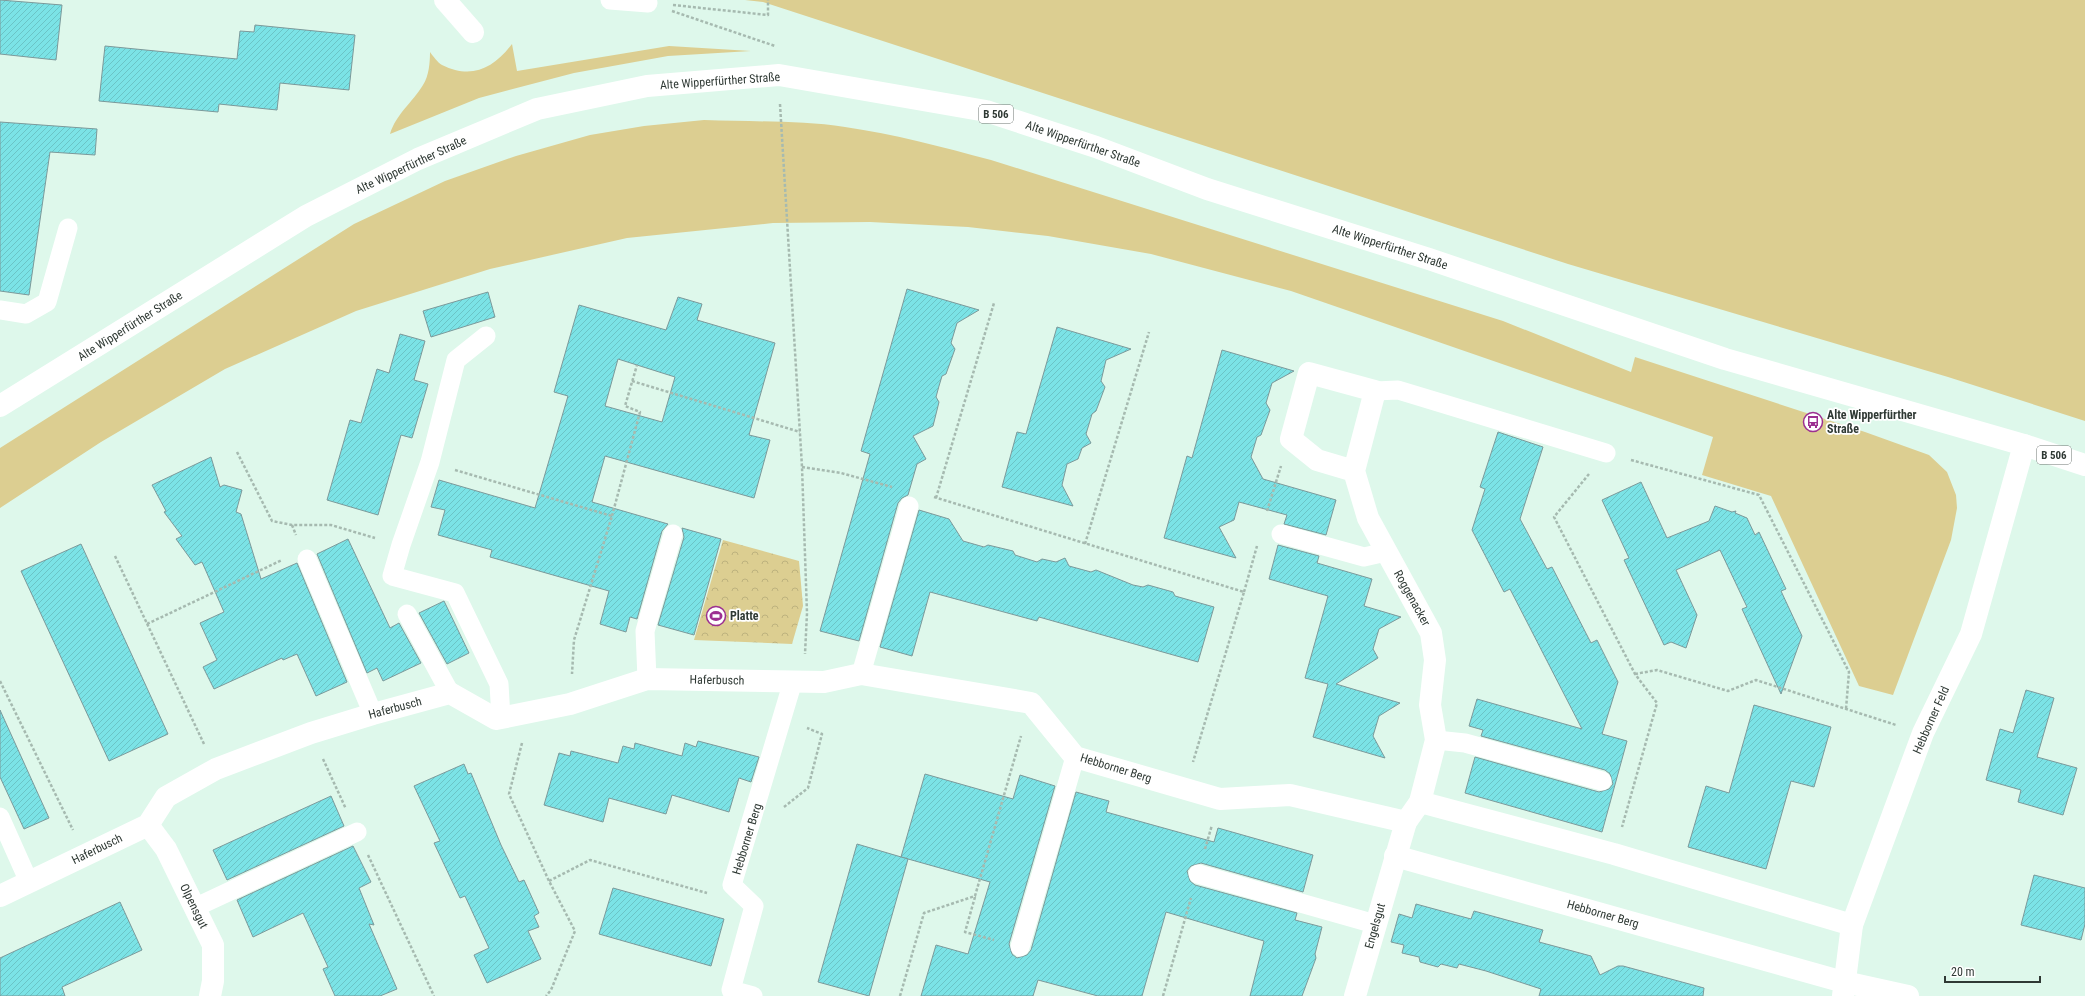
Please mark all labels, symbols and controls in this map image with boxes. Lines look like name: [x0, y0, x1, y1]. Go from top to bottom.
street label: Alte Wipperfürther Straße: [659, 70, 781, 92]
road number: B 506: [979, 105, 1013, 123]
street label: Alte Wipperfürther Straße: [1024, 118, 1143, 170]
street label: Alte Wipperfürther Straße: [353, 133, 469, 197]
street label: Alte Wipperfürther Straße: [1331, 222, 1450, 272]
street label: Alte Wipperfürther Straße: [75, 288, 185, 364]
place label: Alte Wipperfürther Straße: [1827, 408, 1917, 436]
bus stop icon: Alte Wipperfürther Straße: [1802, 411, 1824, 433]
road number: B 506: [2037, 446, 2071, 464]
street label: Roggenacker: [1391, 568, 1433, 629]
sports icon: Platte: [705, 605, 727, 627]
place label: Platte: [730, 609, 759, 623]
street label: Haferbusch: [690, 673, 745, 687]
street label: Hebborner Feld: [1910, 684, 1952, 756]
street label: Haferbusch: [367, 694, 423, 722]
street label: Hebborner Berg: [1079, 750, 1154, 786]
street label: Hebborner Berg: [729, 801, 765, 876]
street label: Haferbusch: [69, 831, 125, 867]
street label: Olpensgut: [177, 881, 211, 931]
street label: Hebborner Berg: [1565, 897, 1641, 931]
street label: Engelsgut: [1362, 901, 1388, 950]
scale bar: [1945, 958, 2040, 984]
text: 20 m: [1951, 965, 1975, 979]

